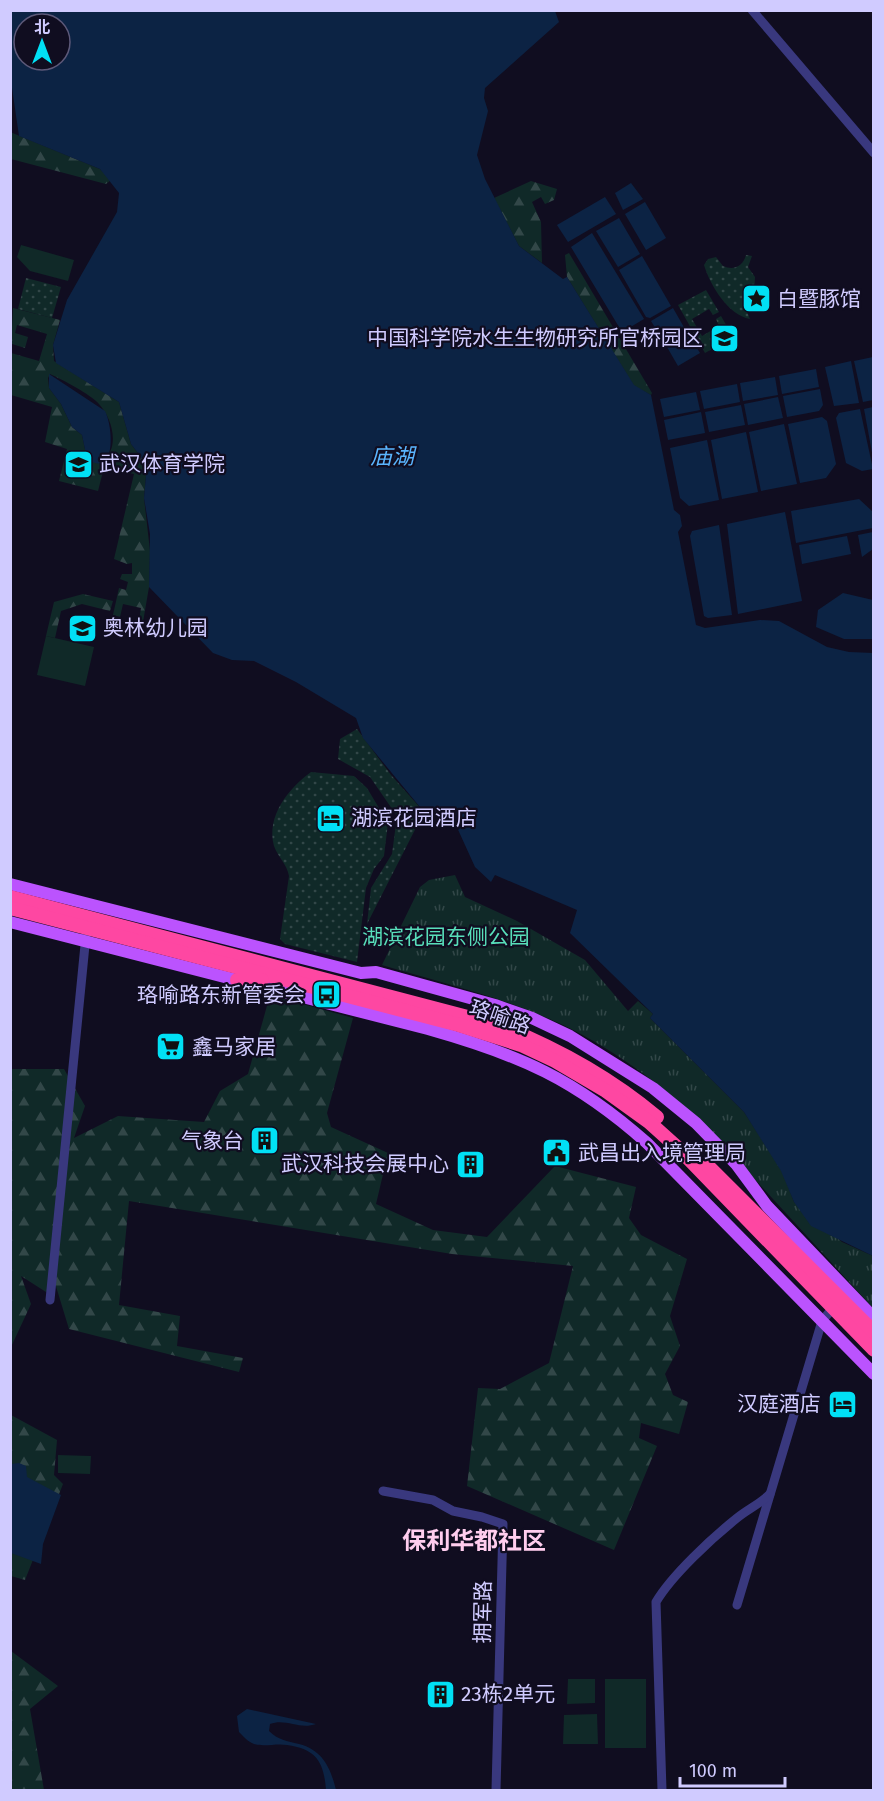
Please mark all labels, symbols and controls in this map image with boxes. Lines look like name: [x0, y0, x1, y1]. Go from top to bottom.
north arrow: [12, 12, 72, 72]
text: 北: [34, 18, 50, 37]
place icon: 白暨豚馆: [740, 283, 772, 315]
place label: 白暨豚馆: [777, 286, 861, 312]
school or university icon: 中国科学院水生生物研究所官桥园区: [708, 322, 740, 354]
place label: 中国科学院水生生物研究所官桥园区: [367, 325, 703, 351]
water label: 庙湖: [370, 443, 417, 470]
school or university icon: 武汉体育学院: [62, 448, 94, 480]
place label: 武汉体育学院: [99, 451, 225, 477]
school or university icon: 奥林幼儿园: [66, 612, 98, 644]
place label: 奥林幼儿园: [103, 615, 208, 641]
hotel icon: 湖滨花园酒店: [314, 802, 346, 834]
place label: 湖滨花园酒店: [351, 805, 477, 831]
park label: 湖滨花园东侧公园: [362, 924, 530, 950]
bus stop icon: 珞喻路东新管委会: [310, 979, 342, 1011]
place label: 珞喻路东新管委会: [137, 982, 305, 1008]
street label: 珞喻路: [466, 994, 534, 1040]
supermarket icon: 鑫马家居: [155, 1031, 187, 1063]
place label: 鑫马家居: [192, 1034, 276, 1060]
building icon: 气象台: [249, 1125, 281, 1157]
place label: 气象台: [181, 1128, 244, 1154]
public building icon: 武昌出入境管理局: [541, 1137, 573, 1169]
place label: 武昌出入境管理局: [578, 1140, 746, 1166]
building icon: 武汉科技会展中心: [454, 1148, 486, 1180]
place label: 武汉科技会展中心: [281, 1151, 449, 1177]
hotel icon: 汉庭酒店: [826, 1388, 858, 1420]
place label: 汉庭酒店: [737, 1391, 821, 1417]
district label: 保利华都社区: [402, 1527, 546, 1555]
street label: 拥军路: [469, 1580, 497, 1644]
building icon: 23栋2单元: [424, 1678, 456, 1710]
place label: 23栋2单元: [461, 1681, 555, 1707]
scale bar: [680, 1750, 785, 1788]
text: 100 m: [689, 1760, 737, 1782]

